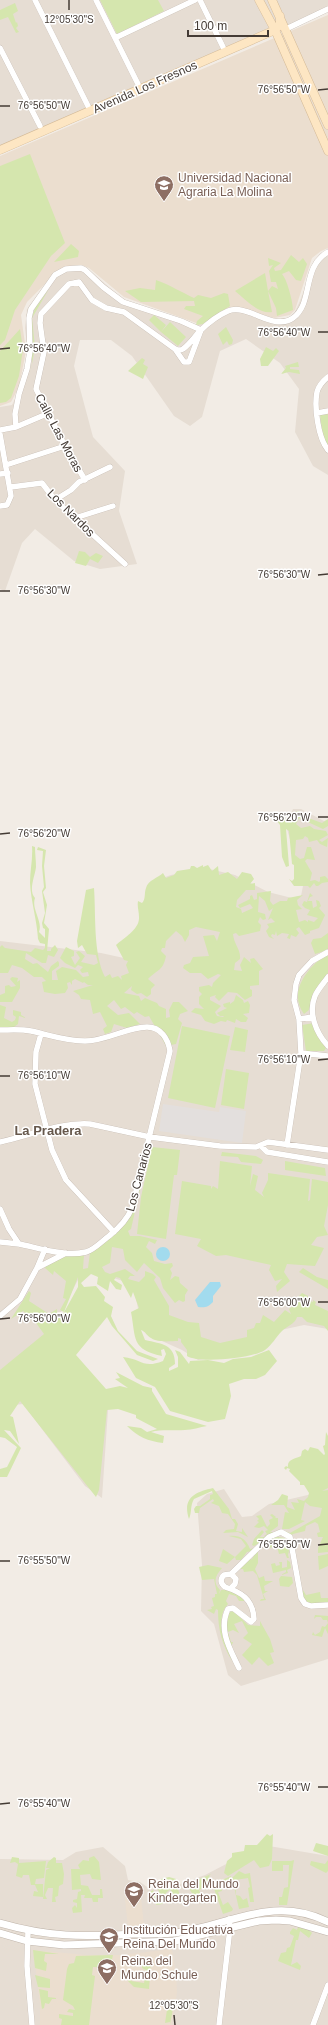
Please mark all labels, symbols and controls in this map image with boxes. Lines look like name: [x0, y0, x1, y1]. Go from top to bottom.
scale bar: [188, 12, 268, 38]
text: 12°05'30"S: [44, 14, 94, 25]
text: 100 m: [194, 19, 227, 33]
street label: Avenida Los Fresnos: [91, 58, 199, 116]
text: 76°56'50"W: [258, 84, 311, 95]
text: 76°56'50"W: [18, 100, 71, 111]
place label: Universidad Nacional Agraria La Molina: [178, 171, 291, 199]
school or university icon: Universidad Nacional Agraria La Molina: [153, 174, 175, 202]
text: 76°56'40"W: [258, 327, 311, 338]
text: 76°56'40"W: [18, 343, 71, 354]
street label: Calle Las Moras: [32, 391, 86, 475]
street label: Los Nardos: [44, 486, 98, 540]
text: 76°56'30"W: [258, 569, 311, 580]
text: 76°56'30"W: [18, 585, 71, 596]
text: 76°56'20"W: [258, 812, 311, 823]
text: 76°56'20"W: [18, 828, 71, 839]
text: 76°56'10"W: [258, 1054, 311, 1065]
text: 76°56'10"W: [18, 1070, 71, 1081]
district label: La Pradera: [14, 1123, 82, 1138]
street label: Los Canarios: [123, 1141, 155, 1213]
text: 76°56'00"W: [258, 1297, 311, 1308]
text: 76°56'00"W: [18, 1313, 71, 1324]
text: 76°55'50"W: [258, 1539, 311, 1550]
text: 76°55'50"W: [18, 1555, 71, 1566]
text: 76°55'40"W: [258, 1782, 311, 1793]
text: 76°55'40"W: [18, 1798, 71, 1809]
place label: Reina del Mundo Kindergarten: [148, 1877, 239, 1905]
school or university icon: Reina del Mundo Kindergarten: [123, 1880, 145, 1908]
place label: Institución Educativa Reina Del Mundo: [123, 1923, 233, 1951]
school or university icon: Institución Educativa Reina Del Mundo: [98, 1926, 120, 1954]
place label: Reina del Mundo Schule: [121, 1954, 198, 1982]
school or university icon: Reina del Mundo Schule: [96, 1957, 118, 1985]
text: 12°05'30"S: [149, 2000, 199, 2011]

